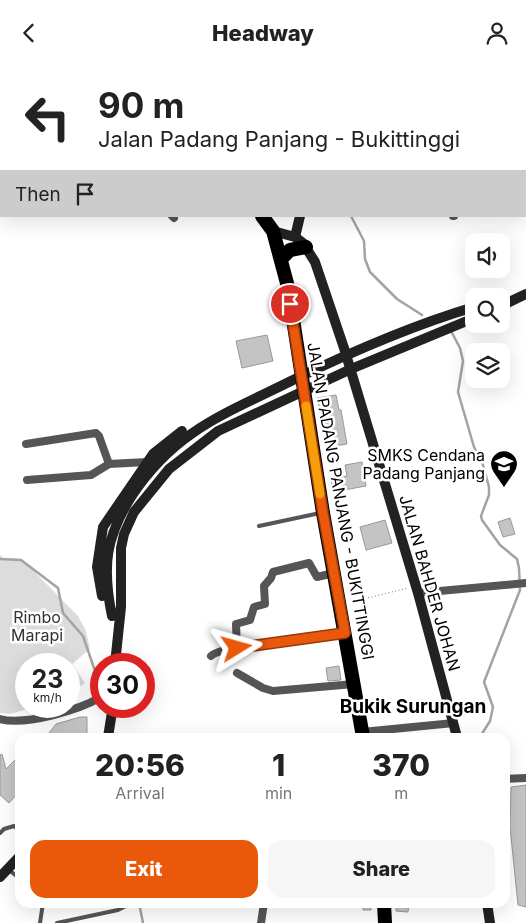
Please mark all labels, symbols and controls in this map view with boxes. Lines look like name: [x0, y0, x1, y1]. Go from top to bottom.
icon: back: [15, 19, 43, 47]
icon: person: [483, 19, 511, 47]
text: Headway: [212, 20, 314, 46]
text: 90 m: [98, 84, 185, 126]
icon: left: [15, 85, 80, 150]
text: Jalan Padang Panjang - Bukittinggi: [98, 126, 460, 152]
icon: arrive: [71, 180, 99, 208]
text: Then: [15, 183, 61, 206]
map controls: [465, 233, 510, 388]
button: sound: [465, 233, 510, 278]
pin: [269, 283, 311, 325]
button: search: [465, 288, 510, 333]
icon: arrive: [276, 290, 304, 318]
street label: JALAN PADANG PANJANG - BUKITTINGGI: [303, 341, 379, 661]
button: layers: [465, 343, 510, 388]
place label: SMKS Cendana Padang Panjang: [362, 445, 485, 483]
school or university icon: SMKS Cendana Padang Panjang: [489, 449, 519, 488]
street label: JALAN BAHDER JOHAN: [395, 493, 465, 673]
park label: Rimbo Marapi: [11, 607, 63, 645]
position arrow: [210, 621, 262, 673]
speed limit sign: 30: [90, 653, 155, 718]
text: 23: [32, 664, 63, 694]
text: km/h: [33, 690, 62, 705]
district label: Bukik Surungan: [340, 695, 486, 718]
text: 20:56: [95, 747, 185, 783]
text: 1: [272, 747, 285, 783]
text: 370: [372, 747, 430, 783]
text: Arrival: [115, 783, 165, 803]
text: min: [265, 783, 292, 803]
text: m: [394, 783, 408, 803]
button: Exit: [30, 840, 258, 898]
button: Share: [268, 840, 495, 898]

